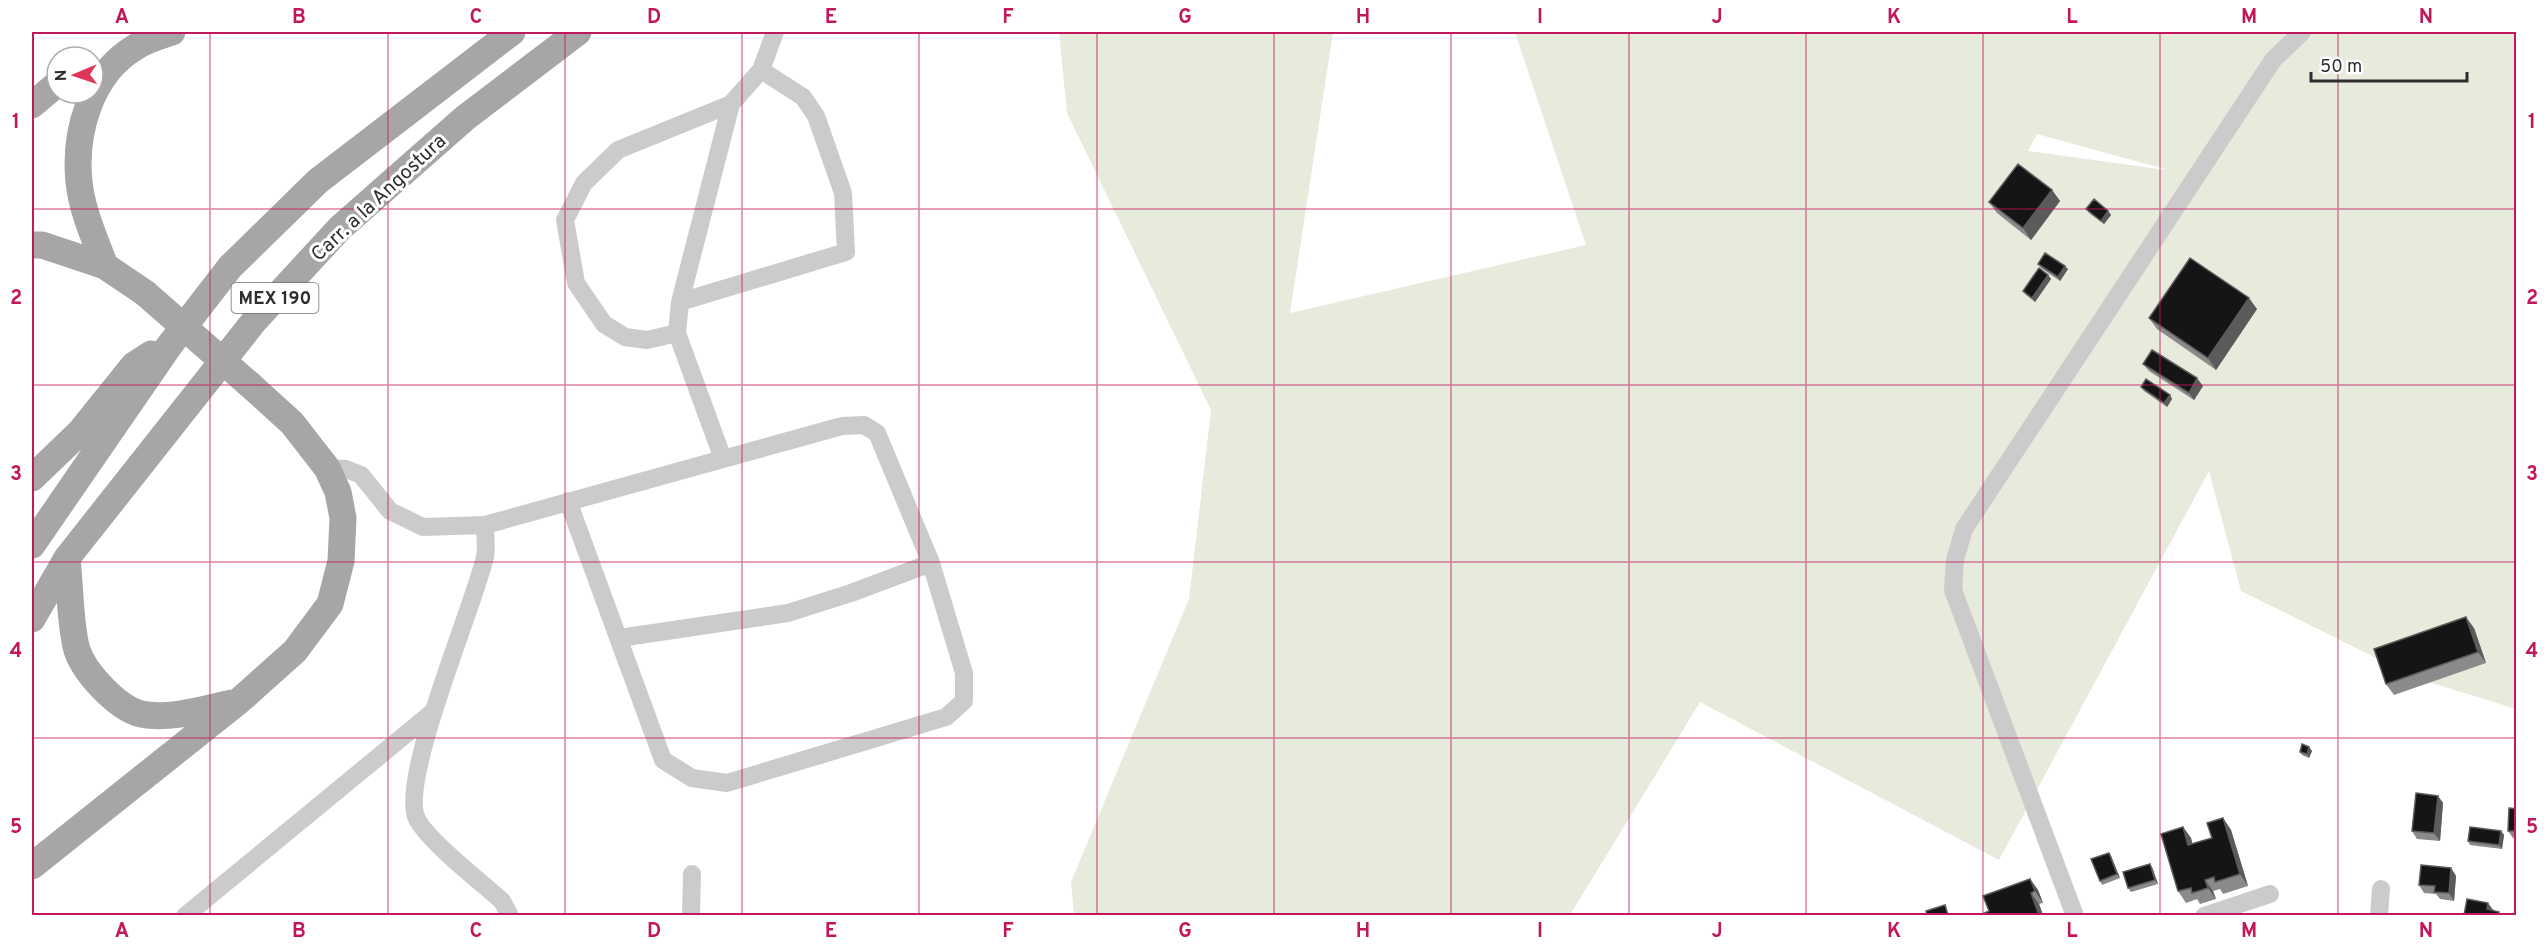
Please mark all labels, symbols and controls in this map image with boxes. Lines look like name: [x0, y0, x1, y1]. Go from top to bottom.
text: A: [115, 5, 129, 31]
text: B: [292, 5, 306, 31]
text: C: [470, 5, 482, 31]
text: D: [647, 5, 661, 31]
text: E: [825, 5, 837, 31]
text: F: [1002, 5, 1014, 31]
text: G: [1178, 5, 1192, 31]
text: H: [1356, 5, 1370, 31]
text: I: [1537, 5, 1543, 31]
text: J: [1711, 5, 1723, 31]
text: K: [1887, 5, 1901, 31]
text: L: [2066, 5, 2078, 31]
text: M: [2241, 5, 2257, 31]
text: N: [2419, 5, 2433, 31]
north arrow: [45, 45, 105, 105]
scale bar: [2311, 45, 2467, 83]
text: 50 m: [2320, 56, 2362, 79]
text: N: [52, 69, 72, 82]
text: 1: [12, 110, 20, 136]
text: 1: [2528, 110, 2536, 136]
street label: Carr. a la Angostura: [306, 129, 452, 268]
road number: MEX 190: [232, 283, 318, 313]
text: 2: [10, 286, 22, 312]
text: 2: [2526, 286, 2538, 312]
text: 3: [10, 462, 22, 488]
text: 3: [2526, 462, 2538, 488]
text: 4: [10, 639, 22, 665]
text: 4: [2526, 639, 2538, 665]
text: 5: [10, 815, 22, 841]
text: 5: [2526, 815, 2538, 841]
text: A: [115, 919, 129, 945]
text: B: [292, 919, 306, 945]
text: C: [470, 919, 482, 945]
text: D: [647, 919, 661, 945]
text: E: [825, 919, 837, 945]
text: F: [1002, 919, 1014, 945]
text: G: [1178, 919, 1192, 945]
text: H: [1356, 919, 1370, 945]
text: I: [1537, 919, 1543, 945]
text: J: [1711, 919, 1723, 945]
text: K: [1887, 919, 1901, 945]
text: L: [2066, 919, 2078, 945]
text: M: [2241, 919, 2257, 945]
text: N: [2419, 919, 2433, 945]

